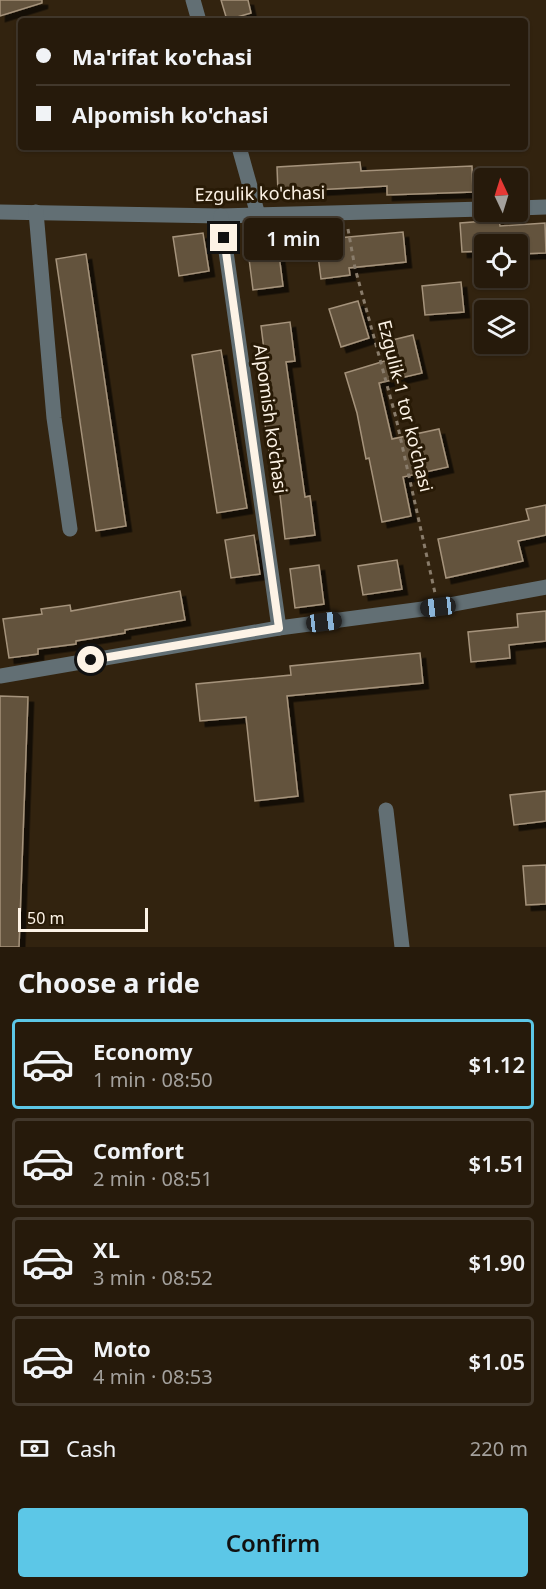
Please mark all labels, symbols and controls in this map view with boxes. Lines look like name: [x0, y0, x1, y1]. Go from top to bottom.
text: Ma'rifat ko'chasi: [72, 41, 252, 71]
text: Alpomish ko'chasi: [72, 99, 269, 129]
north arrow: [474, 168, 528, 222]
map controls: [474, 168, 528, 354]
street label: Ezgulik ko'chasi: [194, 180, 326, 206]
callout: 1 min: [245, 217, 344, 259]
route end: [210, 224, 237, 251]
text: 1 min: [266, 225, 321, 252]
button: locate: [474, 234, 528, 288]
button: layers: [474, 300, 528, 354]
street label: Ezgulik-1 tor ko'chasi: [373, 317, 439, 494]
street label: Alpomish ko'chasi: [249, 343, 293, 495]
car: [419, 596, 457, 618]
car: [305, 611, 343, 633]
route start: [77, 646, 104, 673]
scale bar: [18, 905, 148, 932]
text: 50 m: [27, 907, 64, 929]
text: Choose a ride: [18, 964, 200, 1001]
text: Economy: [93, 1036, 192, 1066]
icon: car: [21, 1037, 75, 1091]
text: $1.12: [469, 1049, 525, 1079]
text: 1 min · 08:50: [93, 1066, 213, 1093]
text: Comfort: [93, 1135, 184, 1165]
icon: car: [21, 1136, 75, 1190]
text: $1.51: [469, 1148, 525, 1178]
text: 2 min · 08:51: [93, 1165, 213, 1192]
text: XL: [93, 1234, 120, 1264]
icon: car: [21, 1235, 75, 1289]
text: $1.90: [469, 1247, 525, 1277]
text: 3 min · 08:52: [93, 1264, 213, 1291]
text: Moto: [93, 1333, 151, 1363]
icon: car: [21, 1334, 75, 1388]
text: $1.05: [469, 1346, 525, 1376]
text: 4 min · 08:53: [93, 1363, 213, 1390]
icon: cash: [18, 1432, 51, 1465]
text: Cash: [66, 1433, 116, 1463]
text: 220 m: [470, 1435, 528, 1462]
button: Confirm: [18, 1508, 528, 1577]

